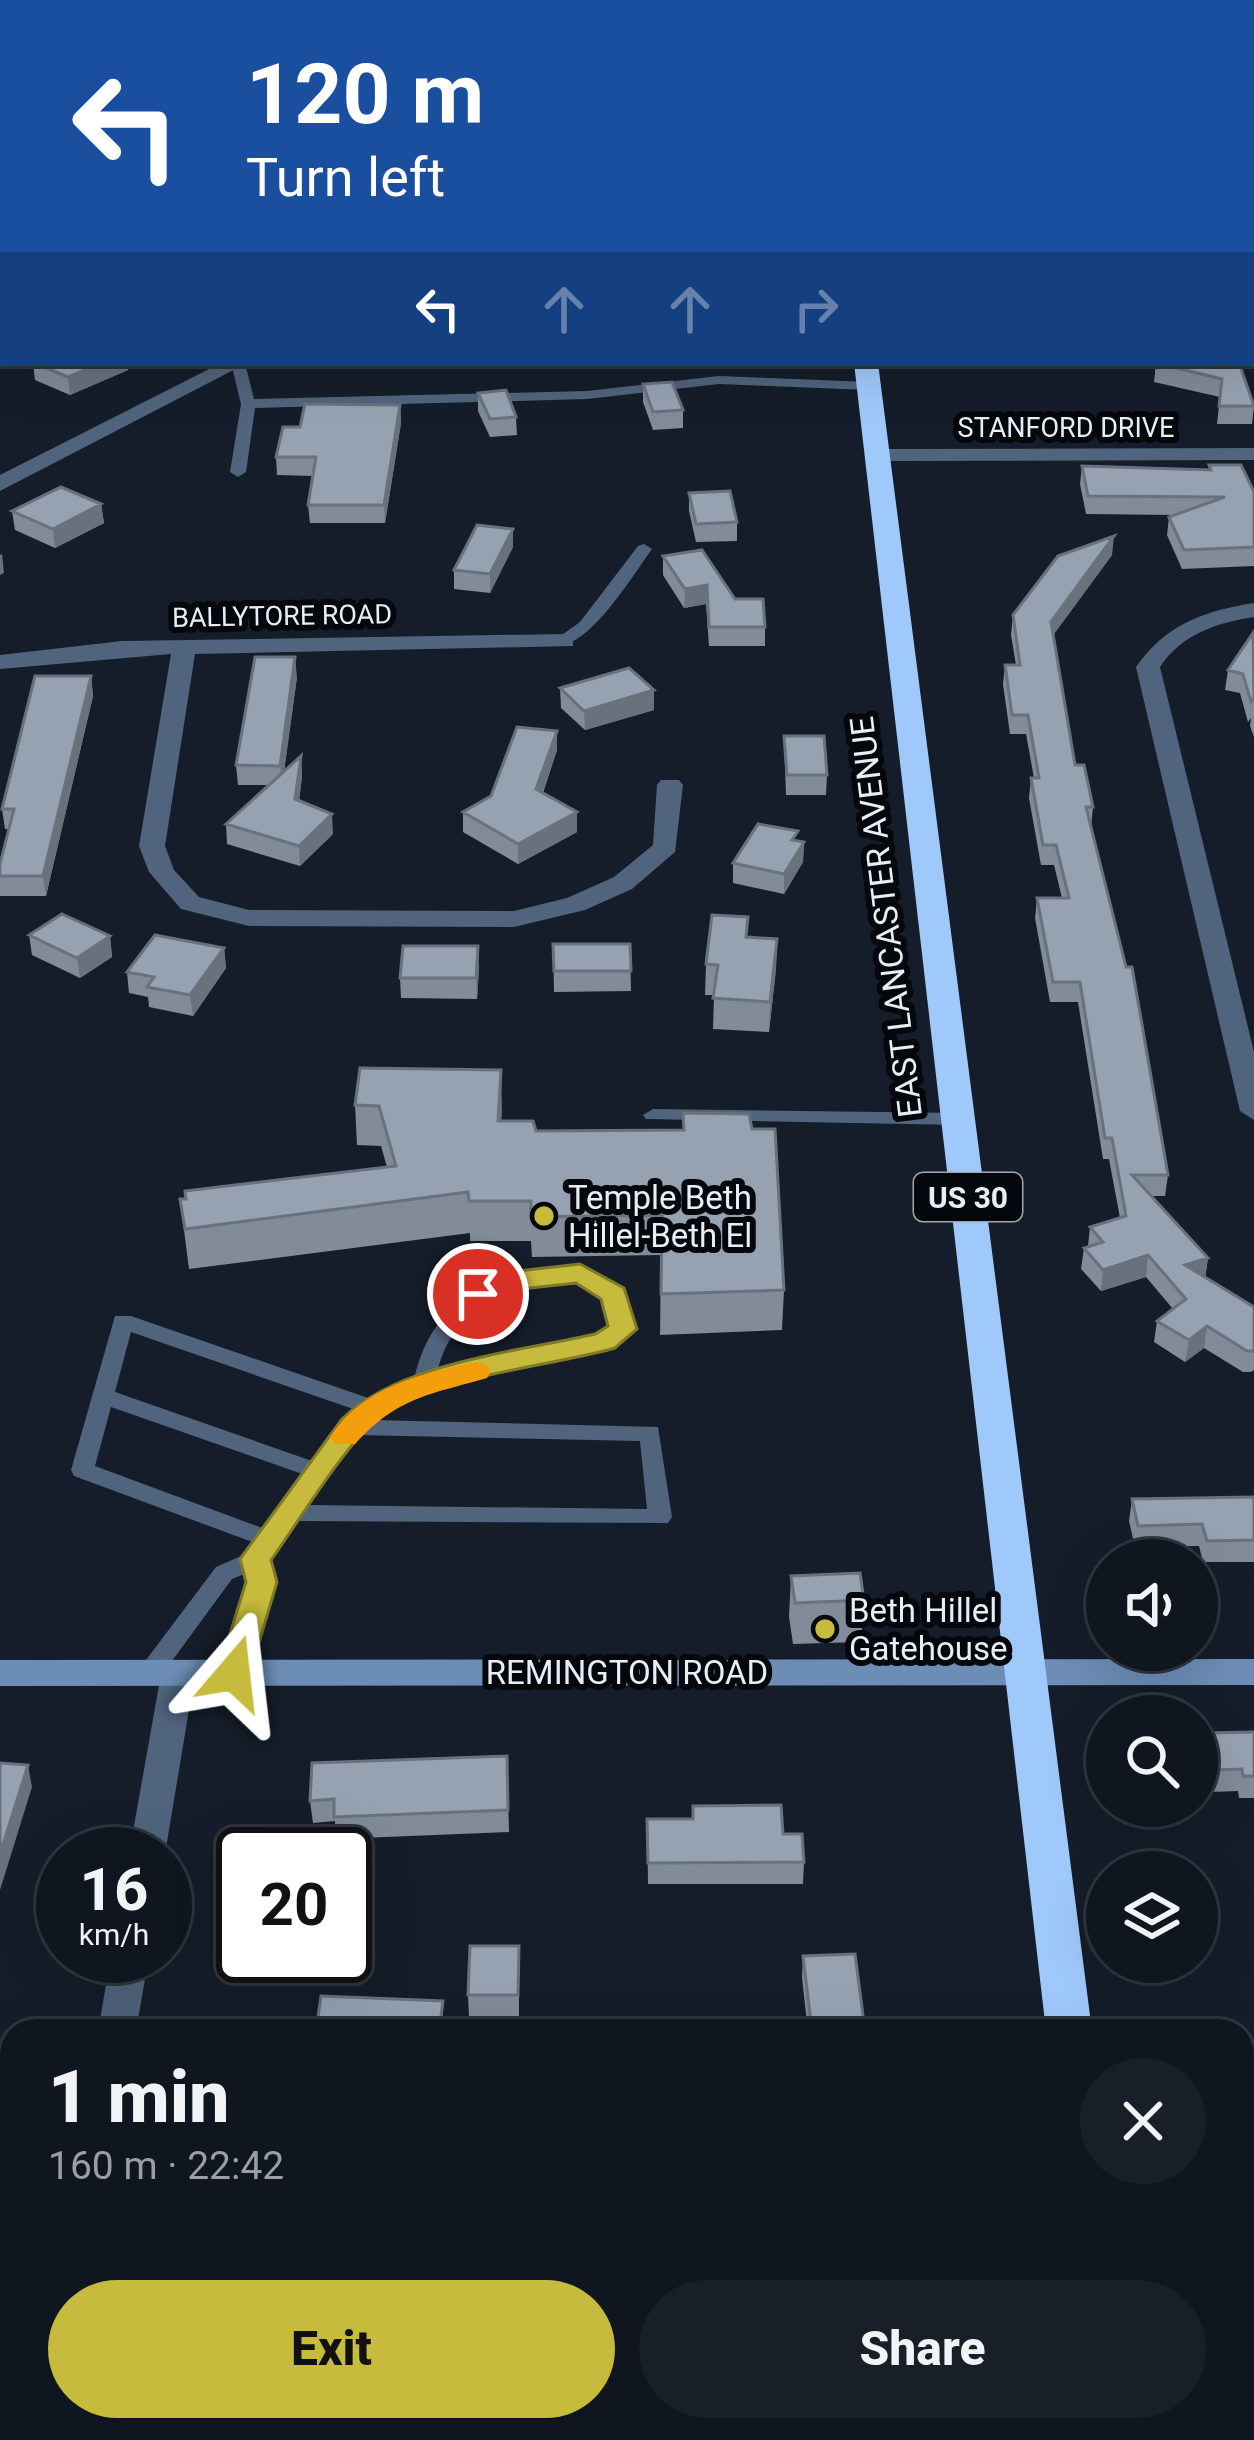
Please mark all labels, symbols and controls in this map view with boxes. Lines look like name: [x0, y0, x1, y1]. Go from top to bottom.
text: 120 m: [246, 45, 484, 144]
icon: left: [48, 48, 204, 204]
text: Turn left: [246, 146, 445, 209]
icon: left: [405, 276, 471, 342]
icon: ahead: [531, 276, 597, 342]
icon: ahead: [657, 276, 723, 342]
icon: right: [783, 276, 849, 342]
street label: STANFORD DRIVE: [958, 412, 1174, 444]
street label: BALLYTORE ROAD: [172, 598, 392, 634]
street label: EAST LANCASTER AVENUE: [842, 714, 930, 1120]
road number: US 30: [914, 1173, 1022, 1221]
place label: Temple Beth Hillel-Beth El: [568, 1178, 752, 1255]
marker: Temple Beth Hillel-Beth El: [531, 1203, 557, 1229]
pin: [427, 1243, 529, 1345]
icon: arrive: [445, 1261, 511, 1327]
map controls: [1086, 1539, 1218, 1983]
button: sound: [1086, 1539, 1218, 1671]
place label: Beth Hillel Gatehouse: [849, 1591, 1007, 1668]
position arrow: [171, 1610, 297, 1736]
marker: Beth Hillel Gatehouse: [812, 1616, 838, 1642]
street label: REMINGTON ROAD: [486, 1653, 768, 1692]
button: search: [1086, 1695, 1218, 1827]
speed limit sign: 20: [216, 1827, 372, 1983]
button: layers: [1086, 1851, 1218, 1983]
text: 16: [80, 1854, 148, 1925]
text: km/h: [79, 1917, 149, 1952]
text: 1 min: [48, 2055, 230, 2140]
button: close: [1080, 2058, 1206, 2184]
text: 160 m · 22:42: [48, 2143, 284, 2189]
button: Exit: [48, 2280, 615, 2418]
button: Share: [639, 2280, 1206, 2418]

